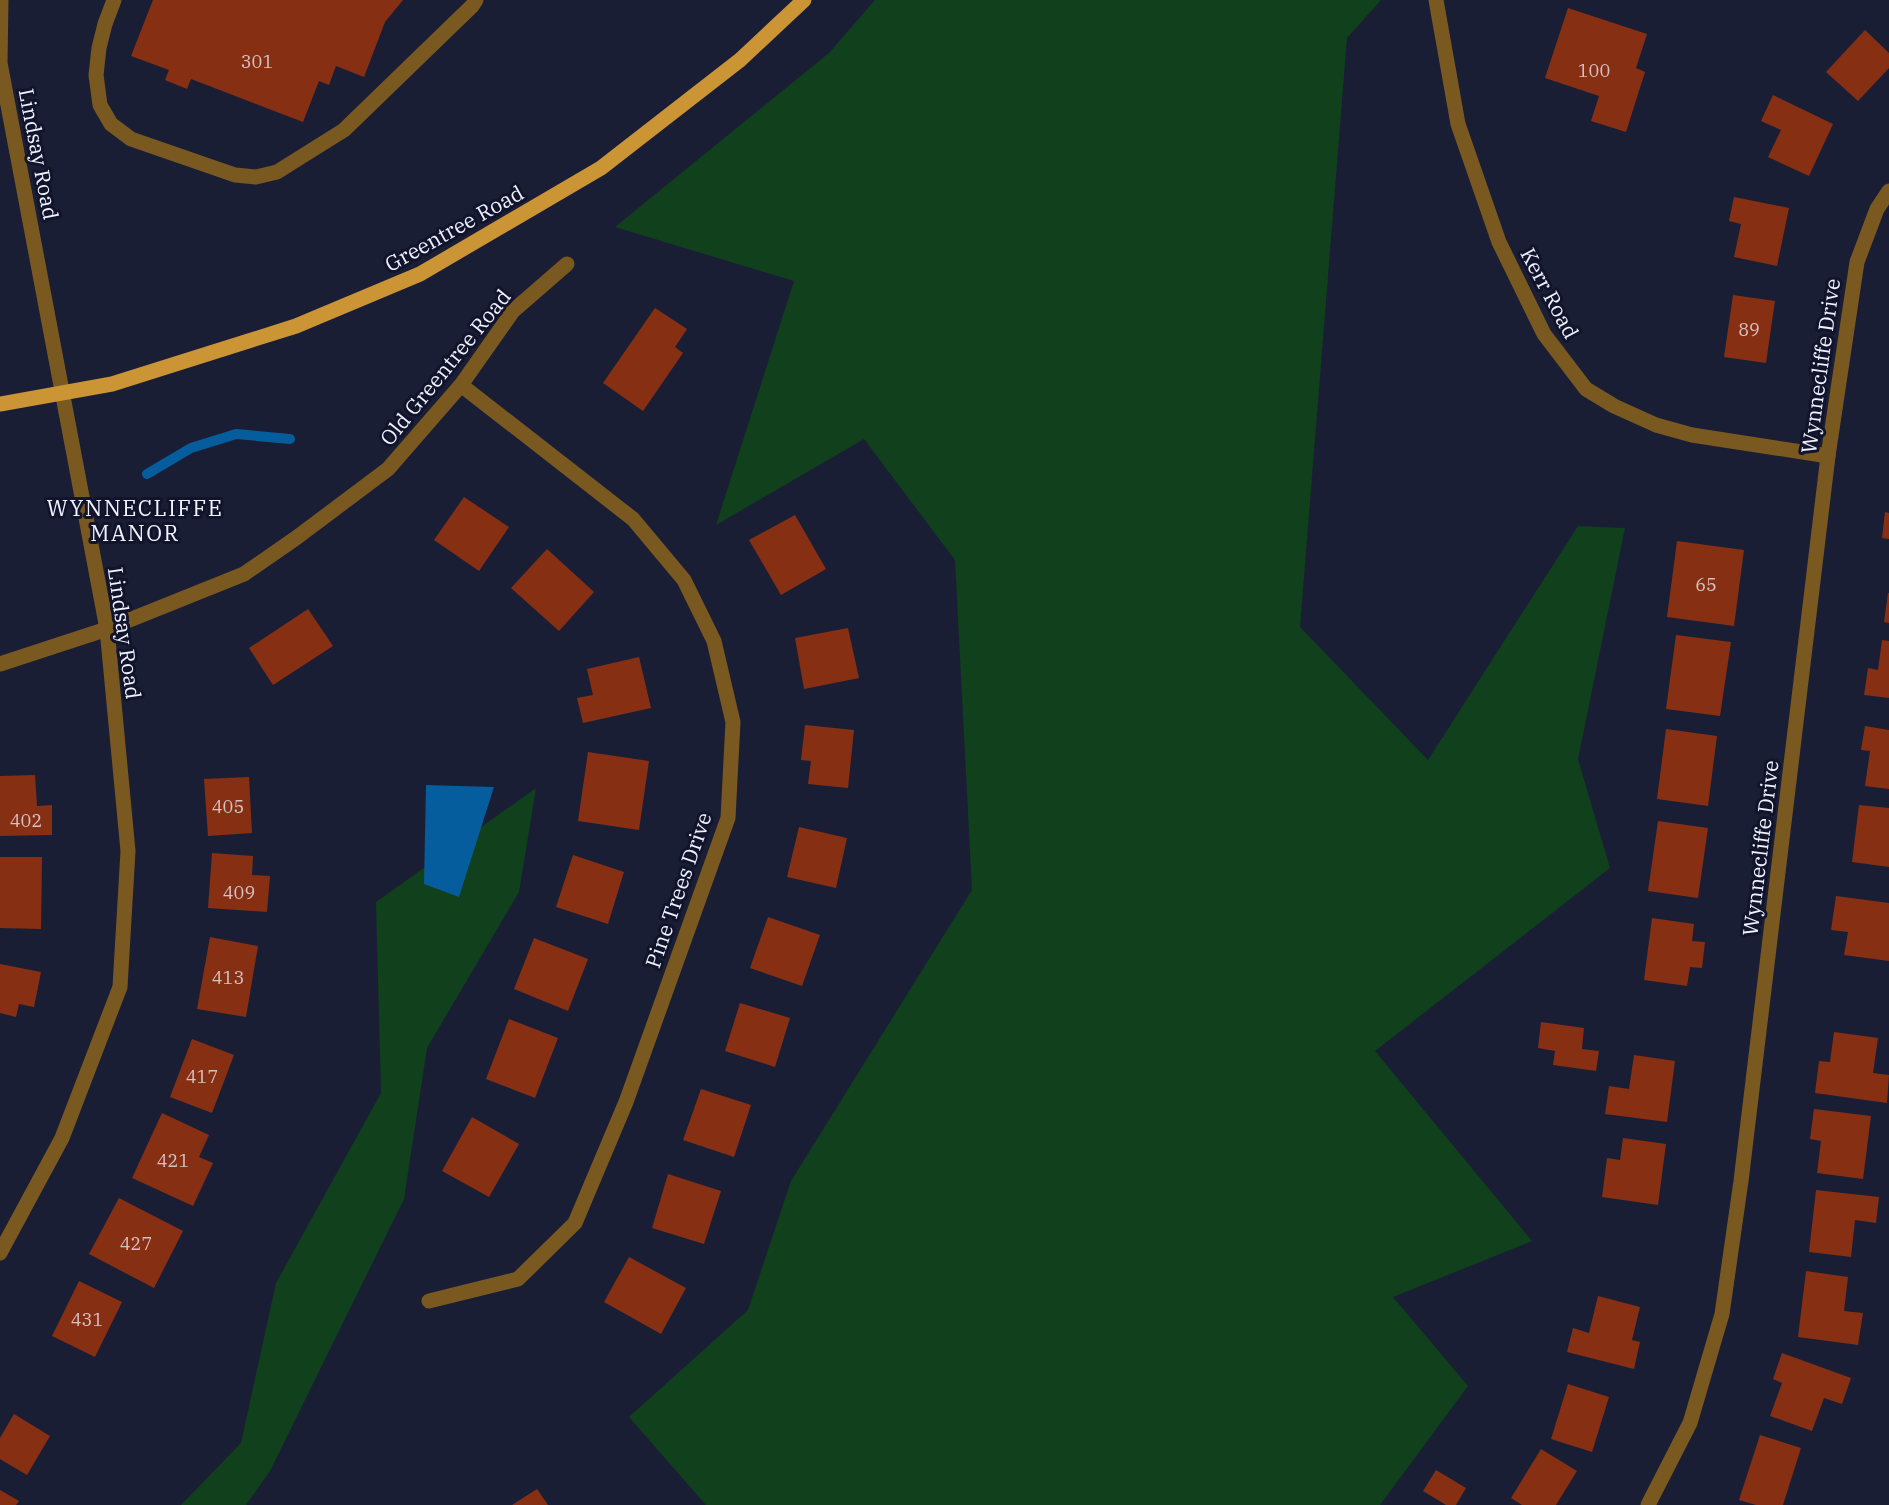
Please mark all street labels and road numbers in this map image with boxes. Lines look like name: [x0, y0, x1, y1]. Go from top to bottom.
street label: Lindsay Road: [13, 86, 65, 222]
street label: Greentree Road: [380, 178, 529, 278]
street label: Kerr Road: [1514, 243, 1586, 344]
street label: Wynnecliffe Drive: [1794, 277, 1846, 455]
street label: Old Greentree Road: [373, 283, 517, 451]
street label: Lindsay Road: [102, 565, 148, 701]
street label: Wynnecliffe Drive: [1735, 759, 1785, 937]
street label: Pine Trees Drive: [638, 809, 718, 971]

